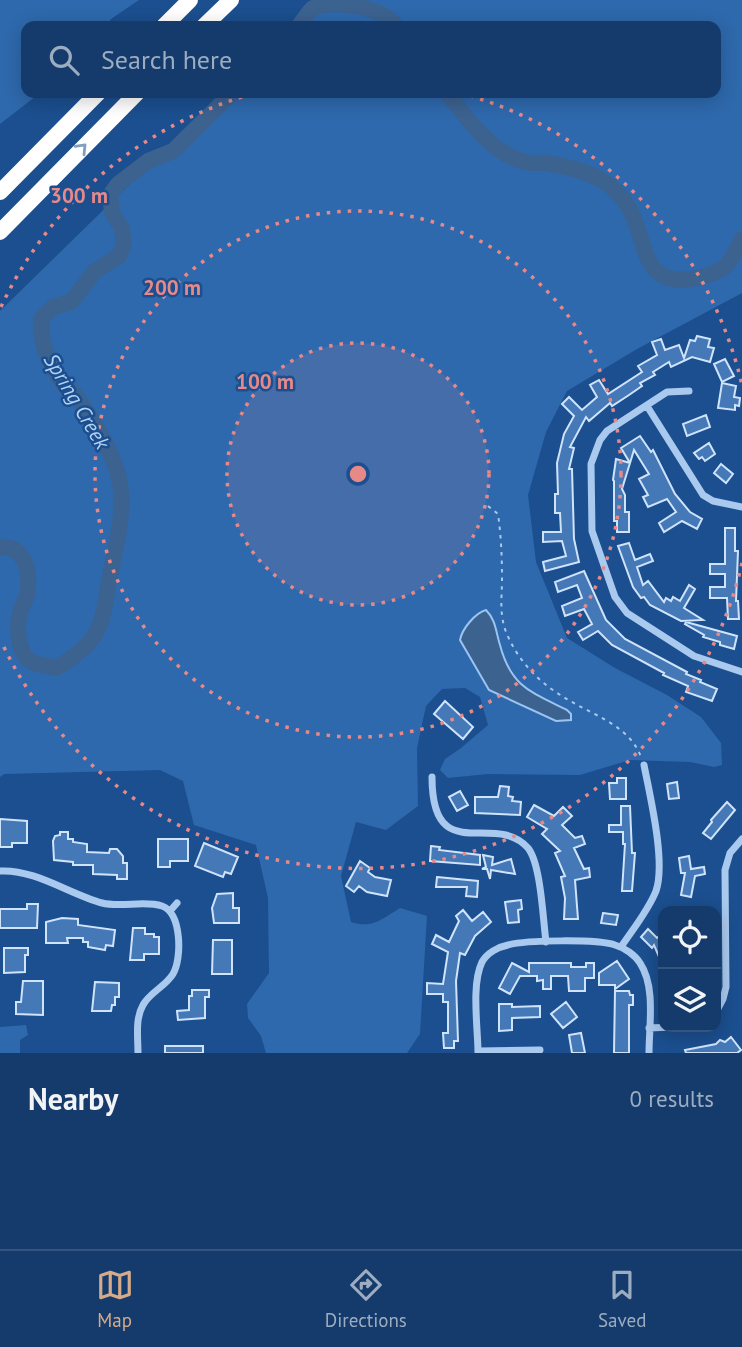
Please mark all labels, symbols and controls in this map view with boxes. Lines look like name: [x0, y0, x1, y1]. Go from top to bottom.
search box: [21, 21, 721, 98]
icon: search: [45, 41, 83, 79]
text: Search here: [101, 43, 232, 76]
one-way arrow: [74, 144, 87, 157]
text: 300 m: [50, 182, 108, 209]
text: 200 m: [143, 274, 201, 301]
water label: Spring Creek: [38, 348, 117, 455]
text: 100 m: [236, 368, 294, 395]
centre of rings: [346, 462, 370, 486]
map controls: [658, 906, 721, 1032]
button: locate: [658, 906, 721, 969]
button: layers: [658, 969, 721, 1032]
text: Nearby: [28, 1079, 118, 1118]
text: 0 results: [630, 1084, 714, 1113]
tab: Map: [96, 1266, 134, 1332]
tab: Directions: [325, 1266, 407, 1332]
tab: Saved: [598, 1266, 646, 1332]

